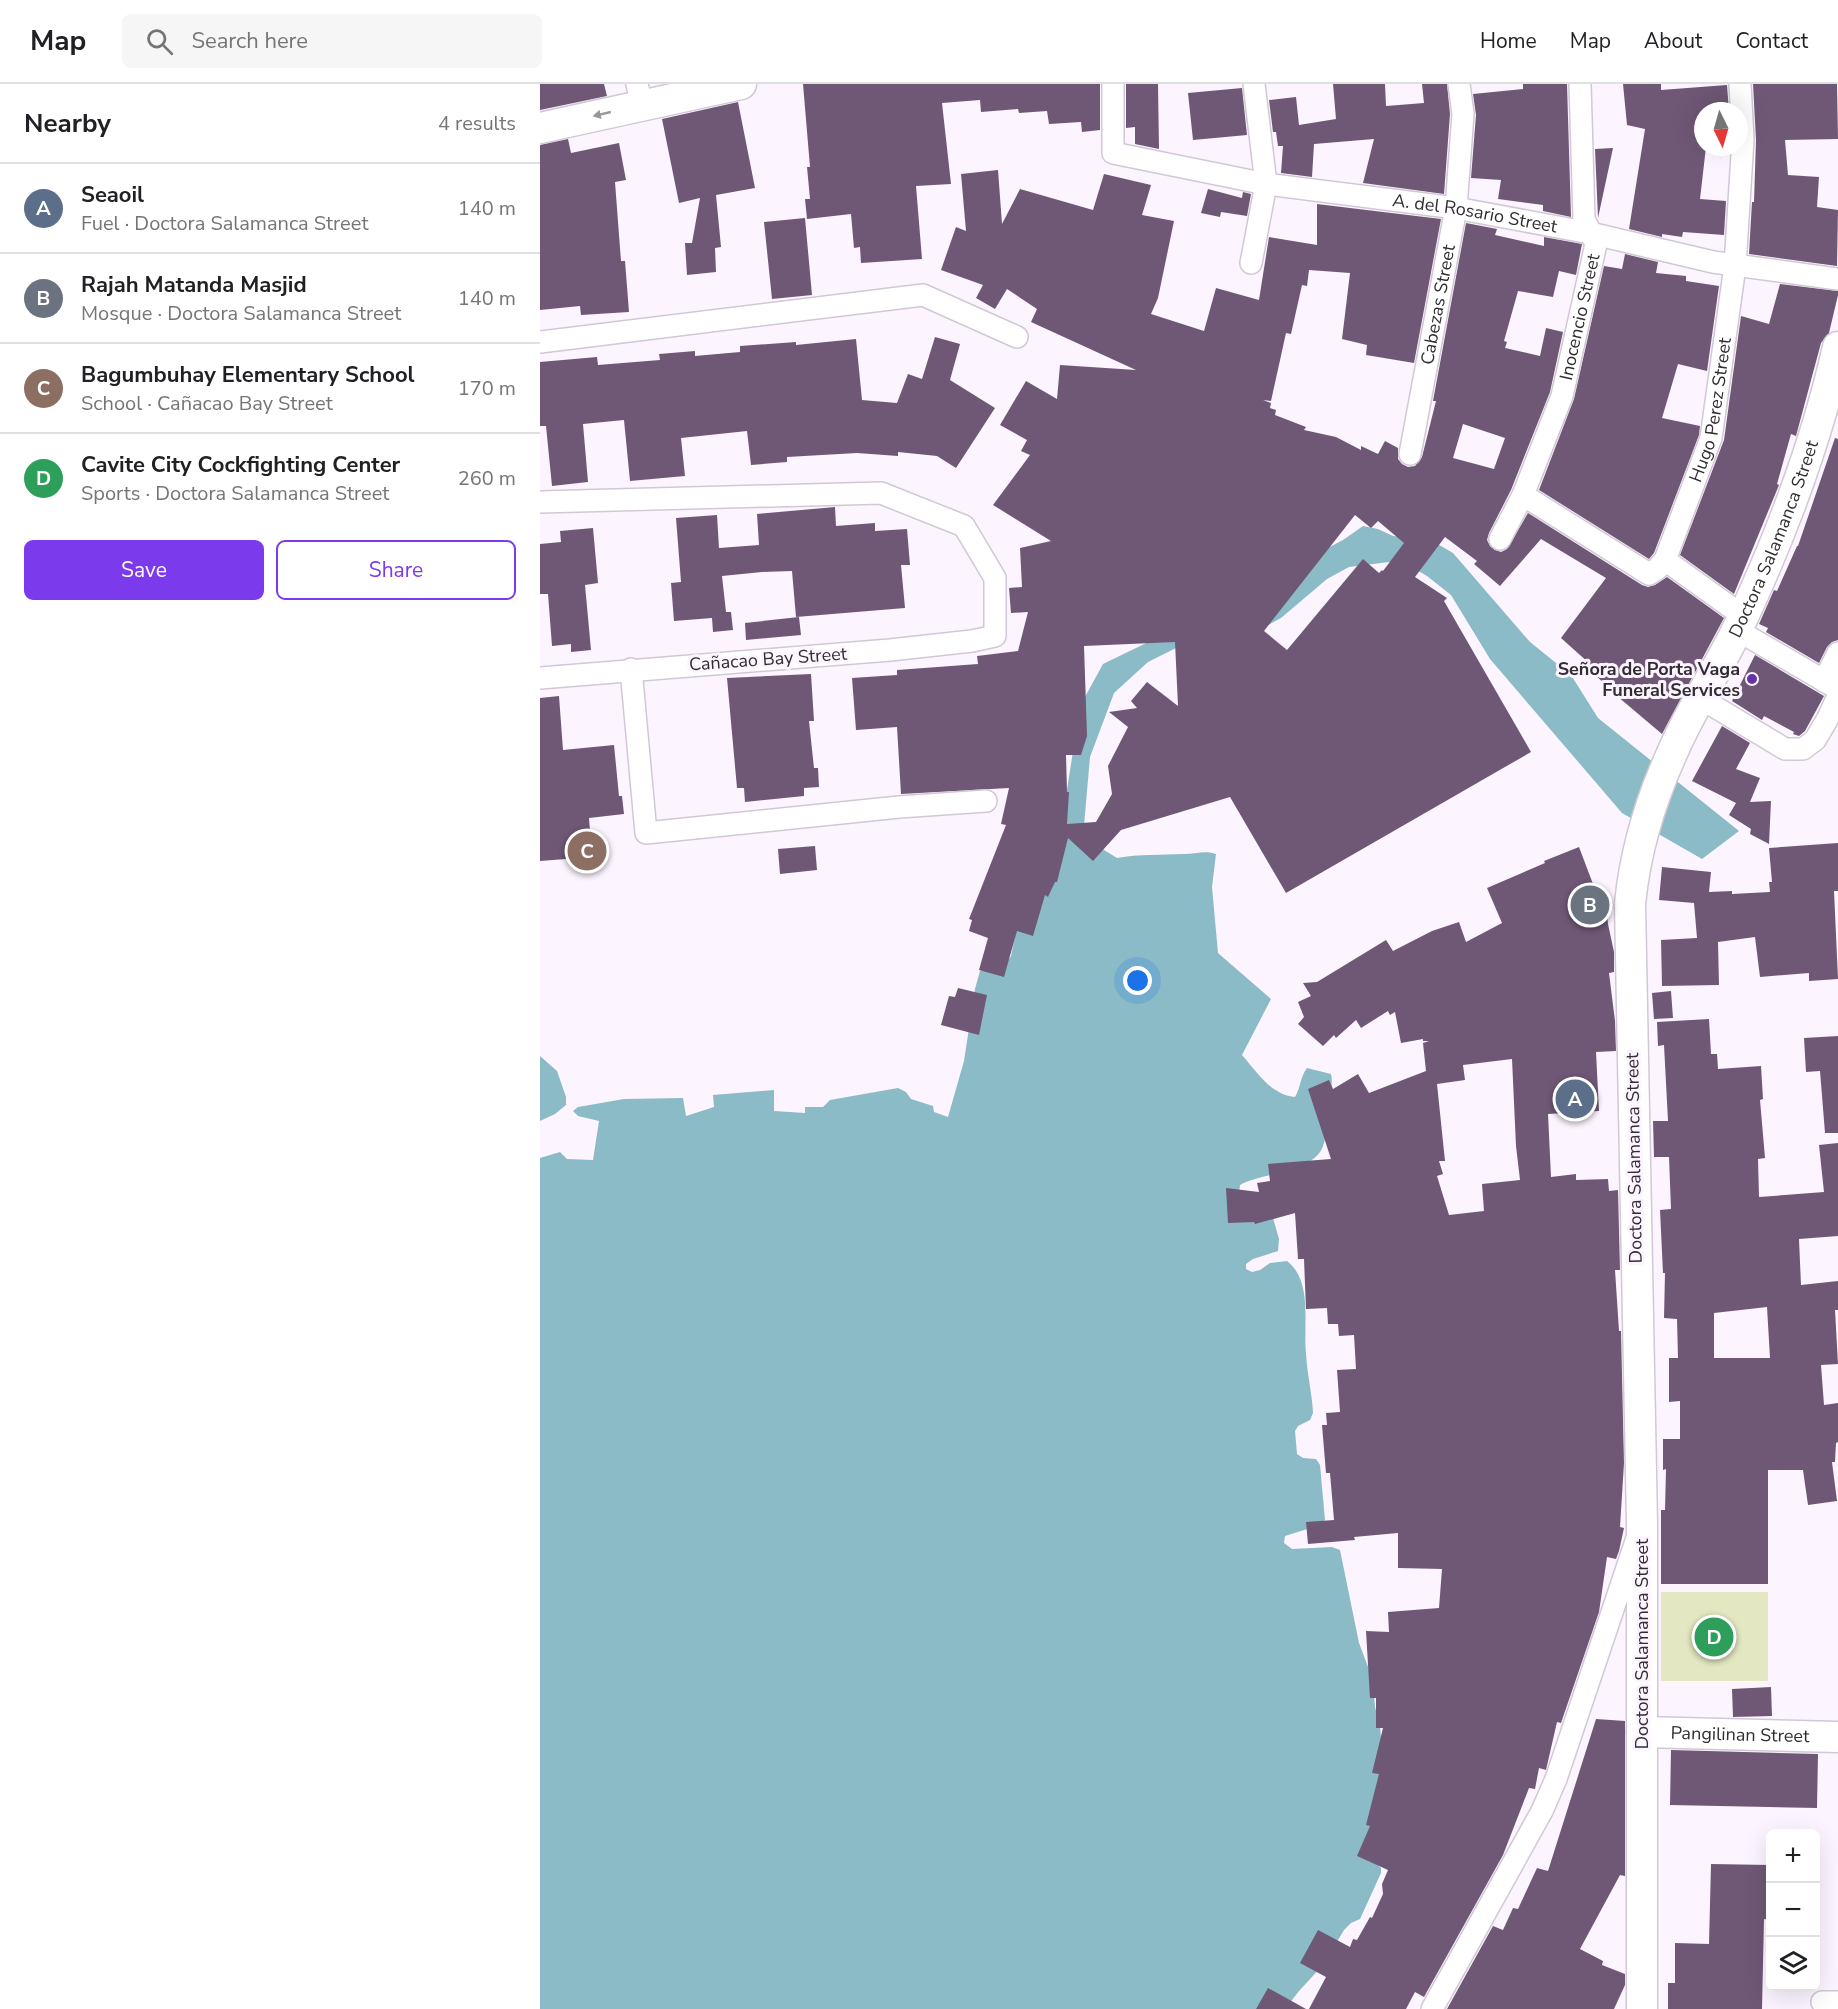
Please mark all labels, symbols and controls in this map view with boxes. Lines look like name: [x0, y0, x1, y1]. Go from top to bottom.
search box: [122, 14, 542, 68]
text: Map: [30, 22, 86, 60]
icon: search: [143, 25, 176, 58]
text: Search here: [191, 26, 308, 56]
text: Home: [1480, 27, 1537, 55]
text: Map: [1570, 27, 1611, 55]
text: About: [1644, 27, 1702, 55]
text: Contact: [1735, 27, 1808, 55]
north arrow: [1694, 102, 1748, 156]
text: Nearby: [24, 106, 111, 141]
text: 4 results: [438, 110, 516, 137]
one-way arrow: [592, 110, 611, 120]
text: Seaoil: [81, 180, 144, 210]
street label: A. del Rosario Street: [1391, 188, 1560, 239]
text: A: [36, 195, 51, 222]
text: 140 m: [458, 195, 516, 222]
text: Fuel · Doctora Salamanca Street: [81, 210, 368, 237]
street label: Cabezas Street: [1415, 242, 1461, 367]
street label: Inocencio Street: [1554, 251, 1606, 383]
text: Rajah Matanda Masjid: [81, 270, 307, 300]
text: B: [37, 285, 50, 312]
text: 140 m: [458, 285, 516, 312]
text: Mosque · Doctora Salamanca Street: [81, 300, 401, 327]
street label: Hugo Perez Street: [1683, 335, 1737, 486]
text: Bagumbuhay Elementary School: [81, 360, 415, 390]
text: C: [37, 375, 50, 402]
text: 170 m: [458, 375, 516, 402]
text: School · Cañacao Bay Street: [81, 390, 333, 417]
street label: Doctora Salamanca Street: [1723, 437, 1824, 642]
text: Cavite City Cockfighting Center: [81, 450, 400, 480]
text: D: [36, 465, 51, 492]
text: 260 m: [458, 465, 516, 492]
text: Sports · Doctora Salamanca Street: [81, 480, 389, 507]
button: Save: [24, 540, 264, 600]
button: Share: [276, 540, 516, 600]
street label: Cañacao Bay Street: [688, 641, 848, 676]
place label: Señora de Porta Vaga Funeral Services: [1558, 657, 1740, 702]
marker: Señora de Porta Vaga Funeral Services: [1745, 672, 1759, 686]
pin: C: [568, 828, 606, 873]
pin: B: [1570, 882, 1610, 928]
your location: [1123, 966, 1152, 995]
street label: Doctora Salamanca Street: [1620, 1052, 1648, 1264]
pin: A: [1556, 1076, 1594, 1122]
street label: Doctora Salamanca Street: [1630, 1538, 1654, 1749]
pin: D: [1694, 1614, 1734, 1660]
street label: Pangilinan Street: [1670, 1721, 1810, 1748]
map controls: [1766, 1829, 1820, 1991]
button: +: [1766, 1829, 1820, 1883]
button: −: [1766, 1883, 1820, 1937]
button: layers: [1766, 1937, 1820, 1991]

